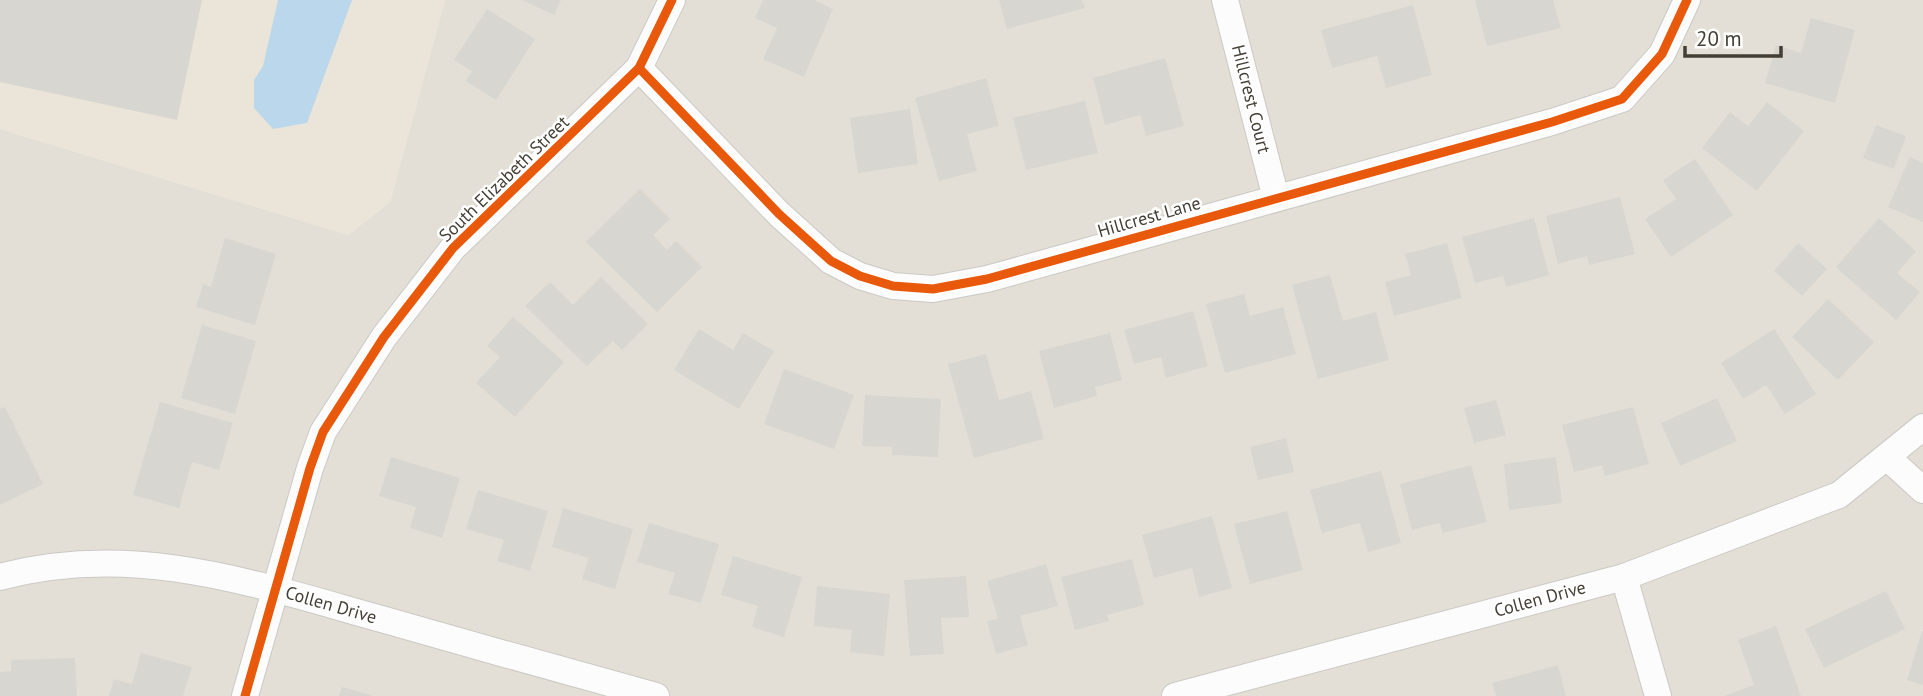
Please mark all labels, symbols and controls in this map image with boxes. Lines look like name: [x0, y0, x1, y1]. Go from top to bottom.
scale bar: [1685, 14, 1781, 58]
text: 20 m: [1696, 25, 1742, 52]
street label: Hillcrest Court: [1227, 42, 1276, 156]
street label: South Elizabeth Street: [434, 111, 573, 247]
street label: Hillcrest Lane: [1095, 191, 1203, 242]
street label: Collen Drive: [1492, 575, 1588, 622]
street label: Collen Drive: [283, 581, 379, 629]

